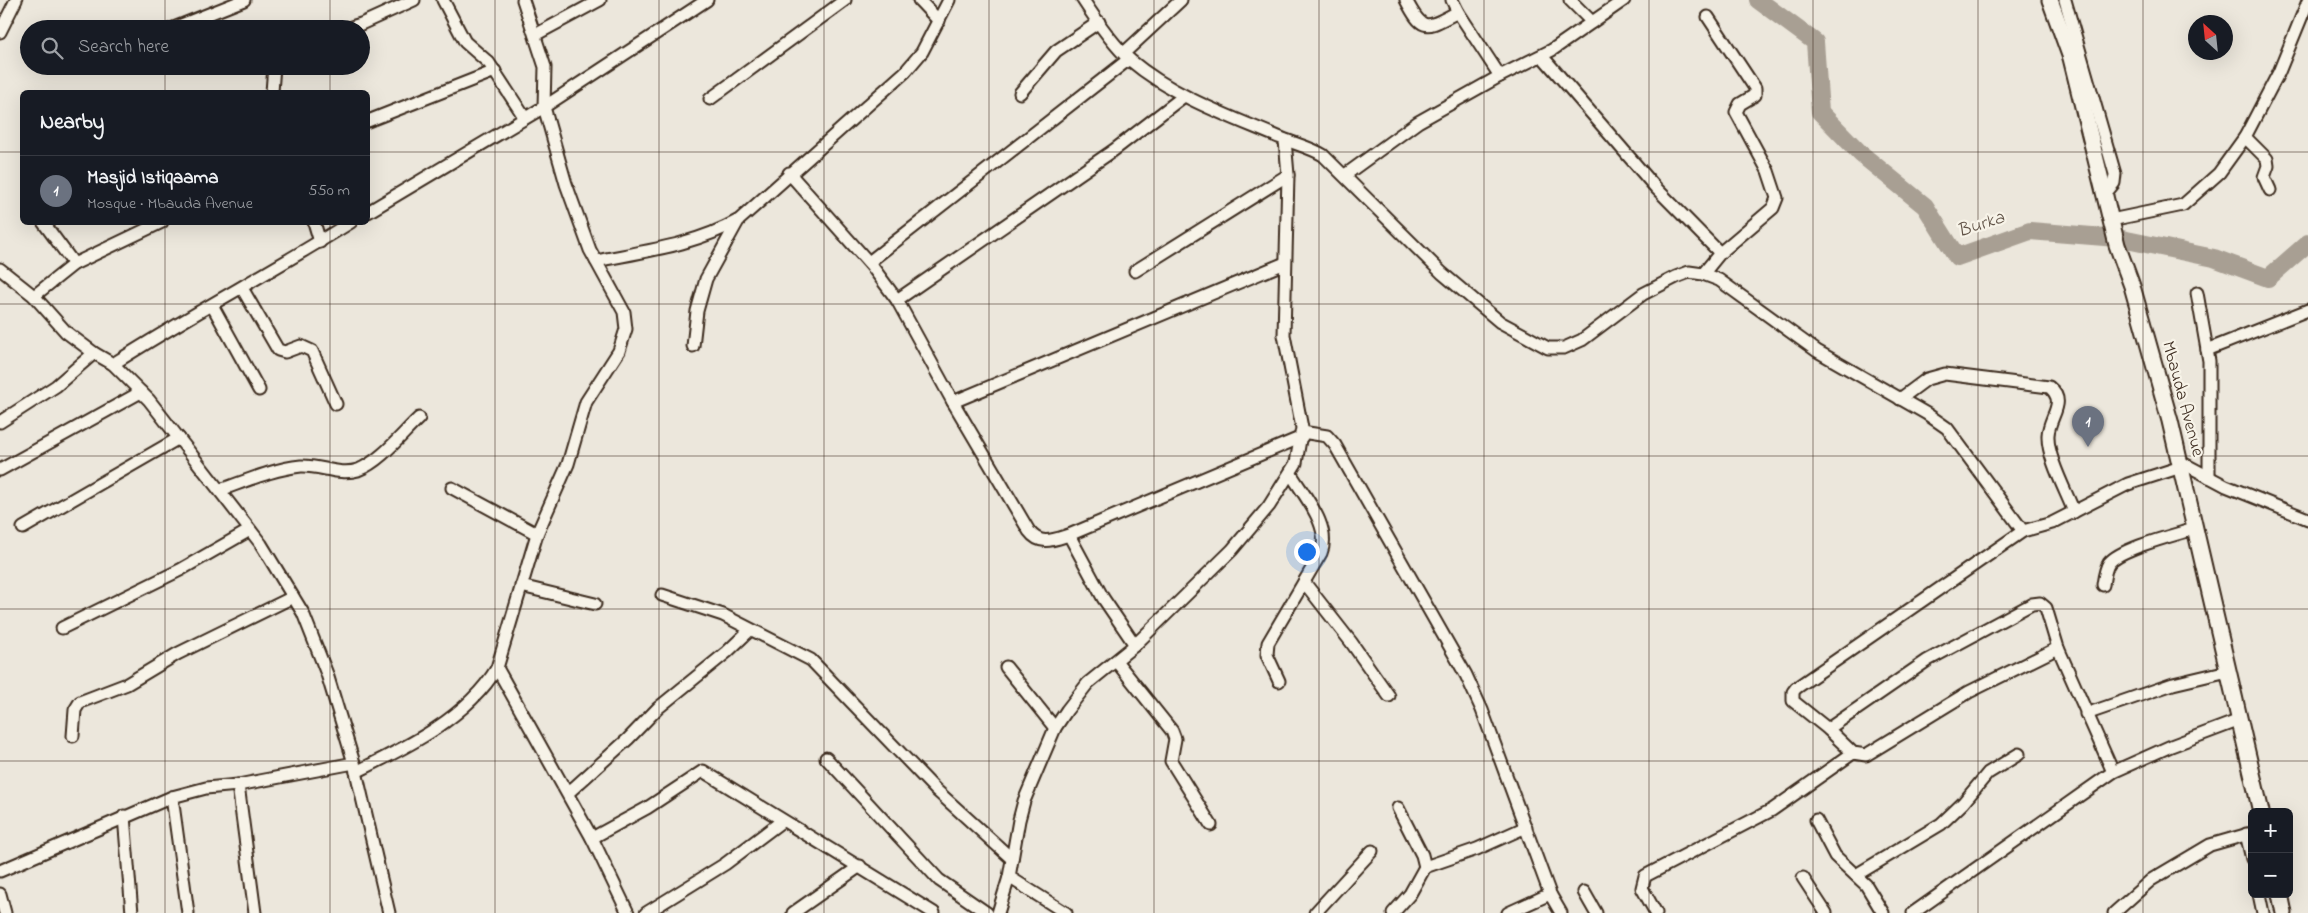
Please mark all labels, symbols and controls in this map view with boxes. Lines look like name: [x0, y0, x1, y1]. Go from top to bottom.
north arrow: [2188, 15, 2233, 60]
search box: [20, 20, 370, 75]
icon: search: [38, 34, 66, 62]
text: Search here: [78, 34, 169, 61]
text: Nearby: [40, 108, 104, 138]
text: Masjid Istiqaama: [87, 165, 218, 192]
text: 1: [53, 179, 59, 203]
text: 550 m: [308, 179, 350, 203]
text: Mosque · Mbauda Avenue: [87, 192, 253, 216]
water label: Burka: [1954, 205, 2009, 245]
street label: Mbauda Avenue: [2154, 338, 2210, 461]
pin: 1: [2072, 406, 2104, 447]
your location: [1294, 539, 1320, 565]
map controls: [2248, 808, 2293, 898]
button: +: [2248, 808, 2293, 853]
button: −: [2248, 853, 2293, 898]

